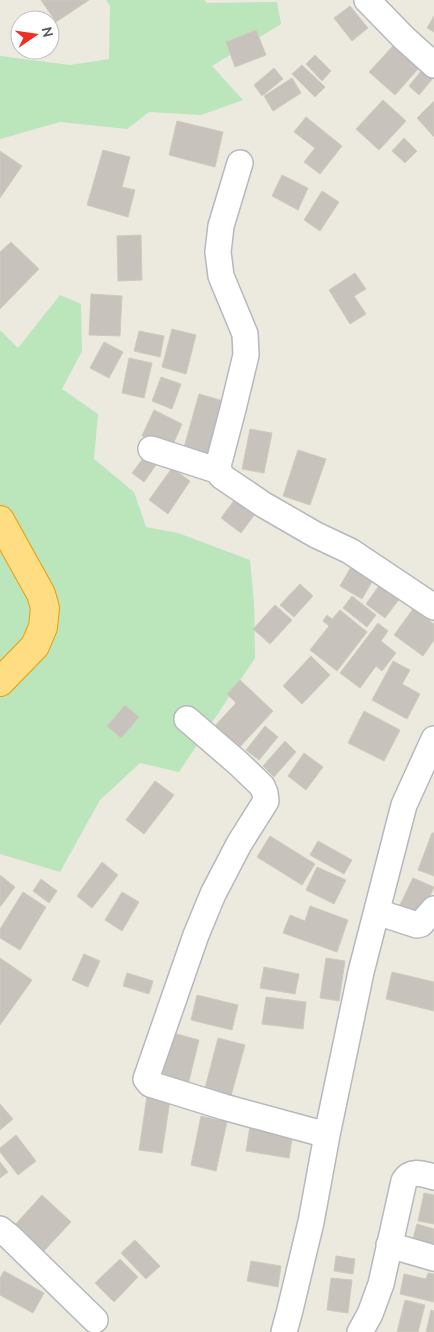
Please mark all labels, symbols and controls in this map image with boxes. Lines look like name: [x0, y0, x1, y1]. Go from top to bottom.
north arrow: [10, 10, 60, 60]
text: N: [39, 25, 57, 39]

